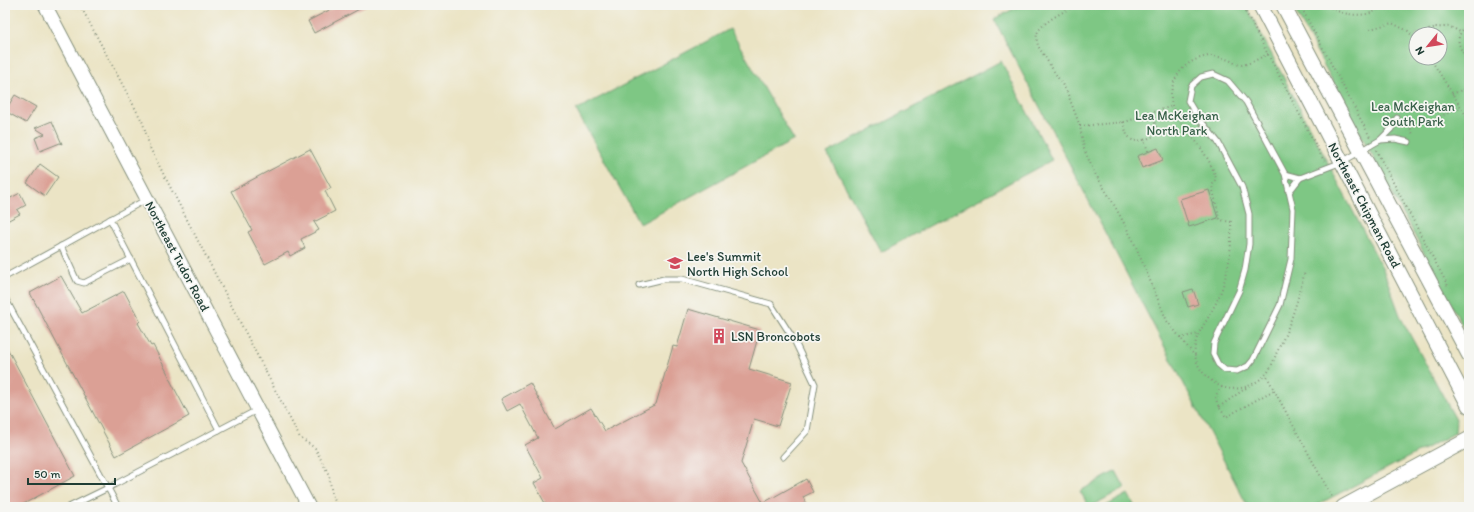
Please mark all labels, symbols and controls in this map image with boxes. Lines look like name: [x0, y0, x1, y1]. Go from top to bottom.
north arrow: [1408, 26, 1448, 66]
text: N: [1412, 44, 1427, 57]
park label: Lea McKeighan South Park: [1371, 99, 1456, 129]
park label: Lea McKeighan North Park: [1135, 108, 1220, 138]
street label: Northeast Chipman Road: [1325, 140, 1404, 271]
street label: Northeast Tudor Road: [142, 199, 213, 314]
place label: Lee's Summit North High School: [687, 249, 789, 279]
school or university icon: Lee's Summit North High School: [666, 254, 684, 272]
building icon: LSN Broncobots: [710, 327, 728, 345]
place label: LSN Broncobots: [731, 329, 821, 344]
scale bar: [28, 460, 115, 486]
text: 50 m: [34, 467, 60, 481]

